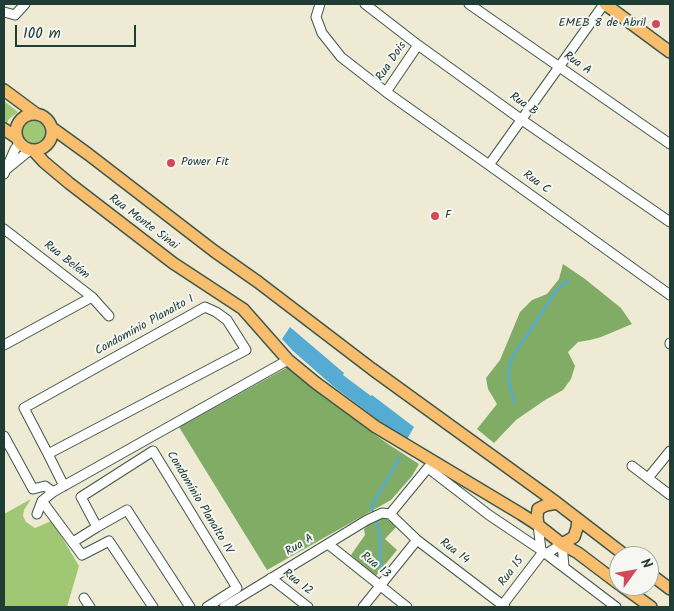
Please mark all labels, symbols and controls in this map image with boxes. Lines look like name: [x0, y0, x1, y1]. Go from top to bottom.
scale bar: [18, 15, 139, 47]
place label: EMEB 8 de Abril: [558, 17, 646, 31]
marker: EMEB 8 de Abril: [650, 18, 662, 30]
text: 100 m: [23, 22, 61, 46]
street label: Rua Dois: [374, 40, 410, 84]
street label: Rua A: [560, 49, 594, 79]
street label: Rua B: [506, 90, 540, 120]
place label: Power Fit: [181, 156, 229, 170]
marker: Power Fit: [165, 157, 177, 169]
street label: Rua C: [519, 168, 553, 198]
street label: Rua Monte Sinai: [105, 192, 181, 254]
place label: F: [445, 209, 451, 223]
marker: F: [429, 210, 441, 222]
street label: Rua Belém: [40, 239, 92, 283]
street label: Condomínio Planalto I: [93, 293, 197, 359]
street label: Condomínio Planalto IV: [163, 449, 235, 557]
street label: Rua A: [283, 532, 317, 560]
street label: Rua 14: [436, 536, 472, 568]
north arrow: [609, 546, 659, 596]
street label: Rua 13: [357, 550, 393, 582]
street label: Rua 15: [496, 554, 528, 590]
text: N: [634, 554, 658, 573]
street label: Rua 12: [279, 567, 315, 599]

